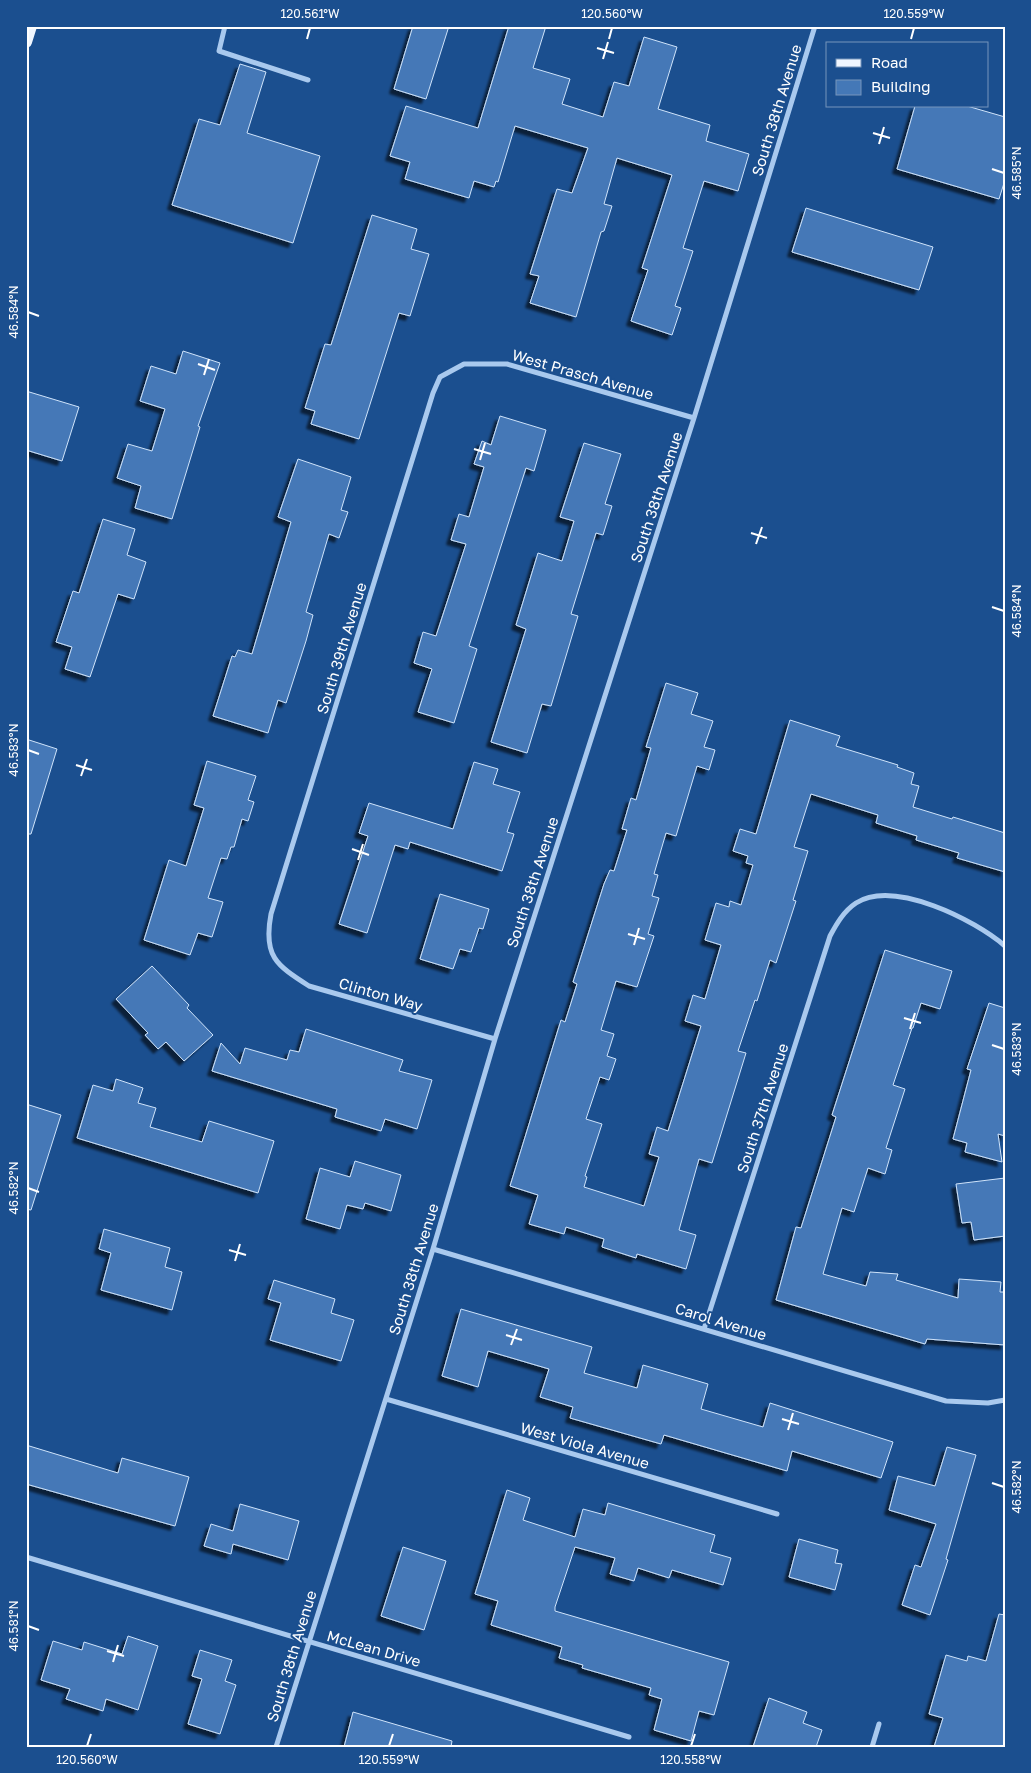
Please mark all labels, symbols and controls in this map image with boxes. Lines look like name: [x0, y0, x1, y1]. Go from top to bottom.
text: 120.561°W: [280, 6, 340, 21]
text: 120.560°W: [581, 6, 643, 21]
text: 120.559°W: [883, 6, 945, 21]
street label: South 38th Avenue: [747, 42, 805, 178]
legend: [826, 42, 988, 108]
text: Road: [871, 53, 908, 71]
text: Building: [871, 77, 931, 95]
text: 46.585°N: [1009, 146, 1024, 200]
text: 46.584°N: [6, 286, 21, 338]
street label: West Prasch Avenue: [510, 345, 656, 403]
street label: South 38th Avenue: [626, 429, 686, 565]
street label: South 39th Avenue: [312, 580, 370, 716]
text: 46.584°N: [1009, 585, 1024, 637]
text: 46.583°N: [6, 723, 21, 777]
street label: South 38th Avenue: [502, 814, 562, 950]
street label: Clinton Way: [337, 973, 426, 1015]
text: 46.583°N: [1009, 1022, 1024, 1076]
street label: South 37th Avenue: [733, 1041, 792, 1175]
text: 46.582°N: [6, 1161, 21, 1215]
street label: South 38th Avenue: [384, 1201, 442, 1337]
street label: Carol Avenue: [673, 1299, 769, 1344]
street label: West Viola Avenue: [518, 1418, 652, 1472]
text: 46.582°N: [1009, 1460, 1024, 1514]
street label: South 38th Avenue: [262, 1588, 320, 1724]
text: 46.581°N: [6, 1600, 21, 1652]
street label: McLean Drive: [325, 1626, 423, 1670]
text: 120.560°W: [56, 1752, 118, 1767]
text: 120.559°W: [358, 1752, 420, 1767]
text: 120.558°W: [660, 1752, 722, 1767]

